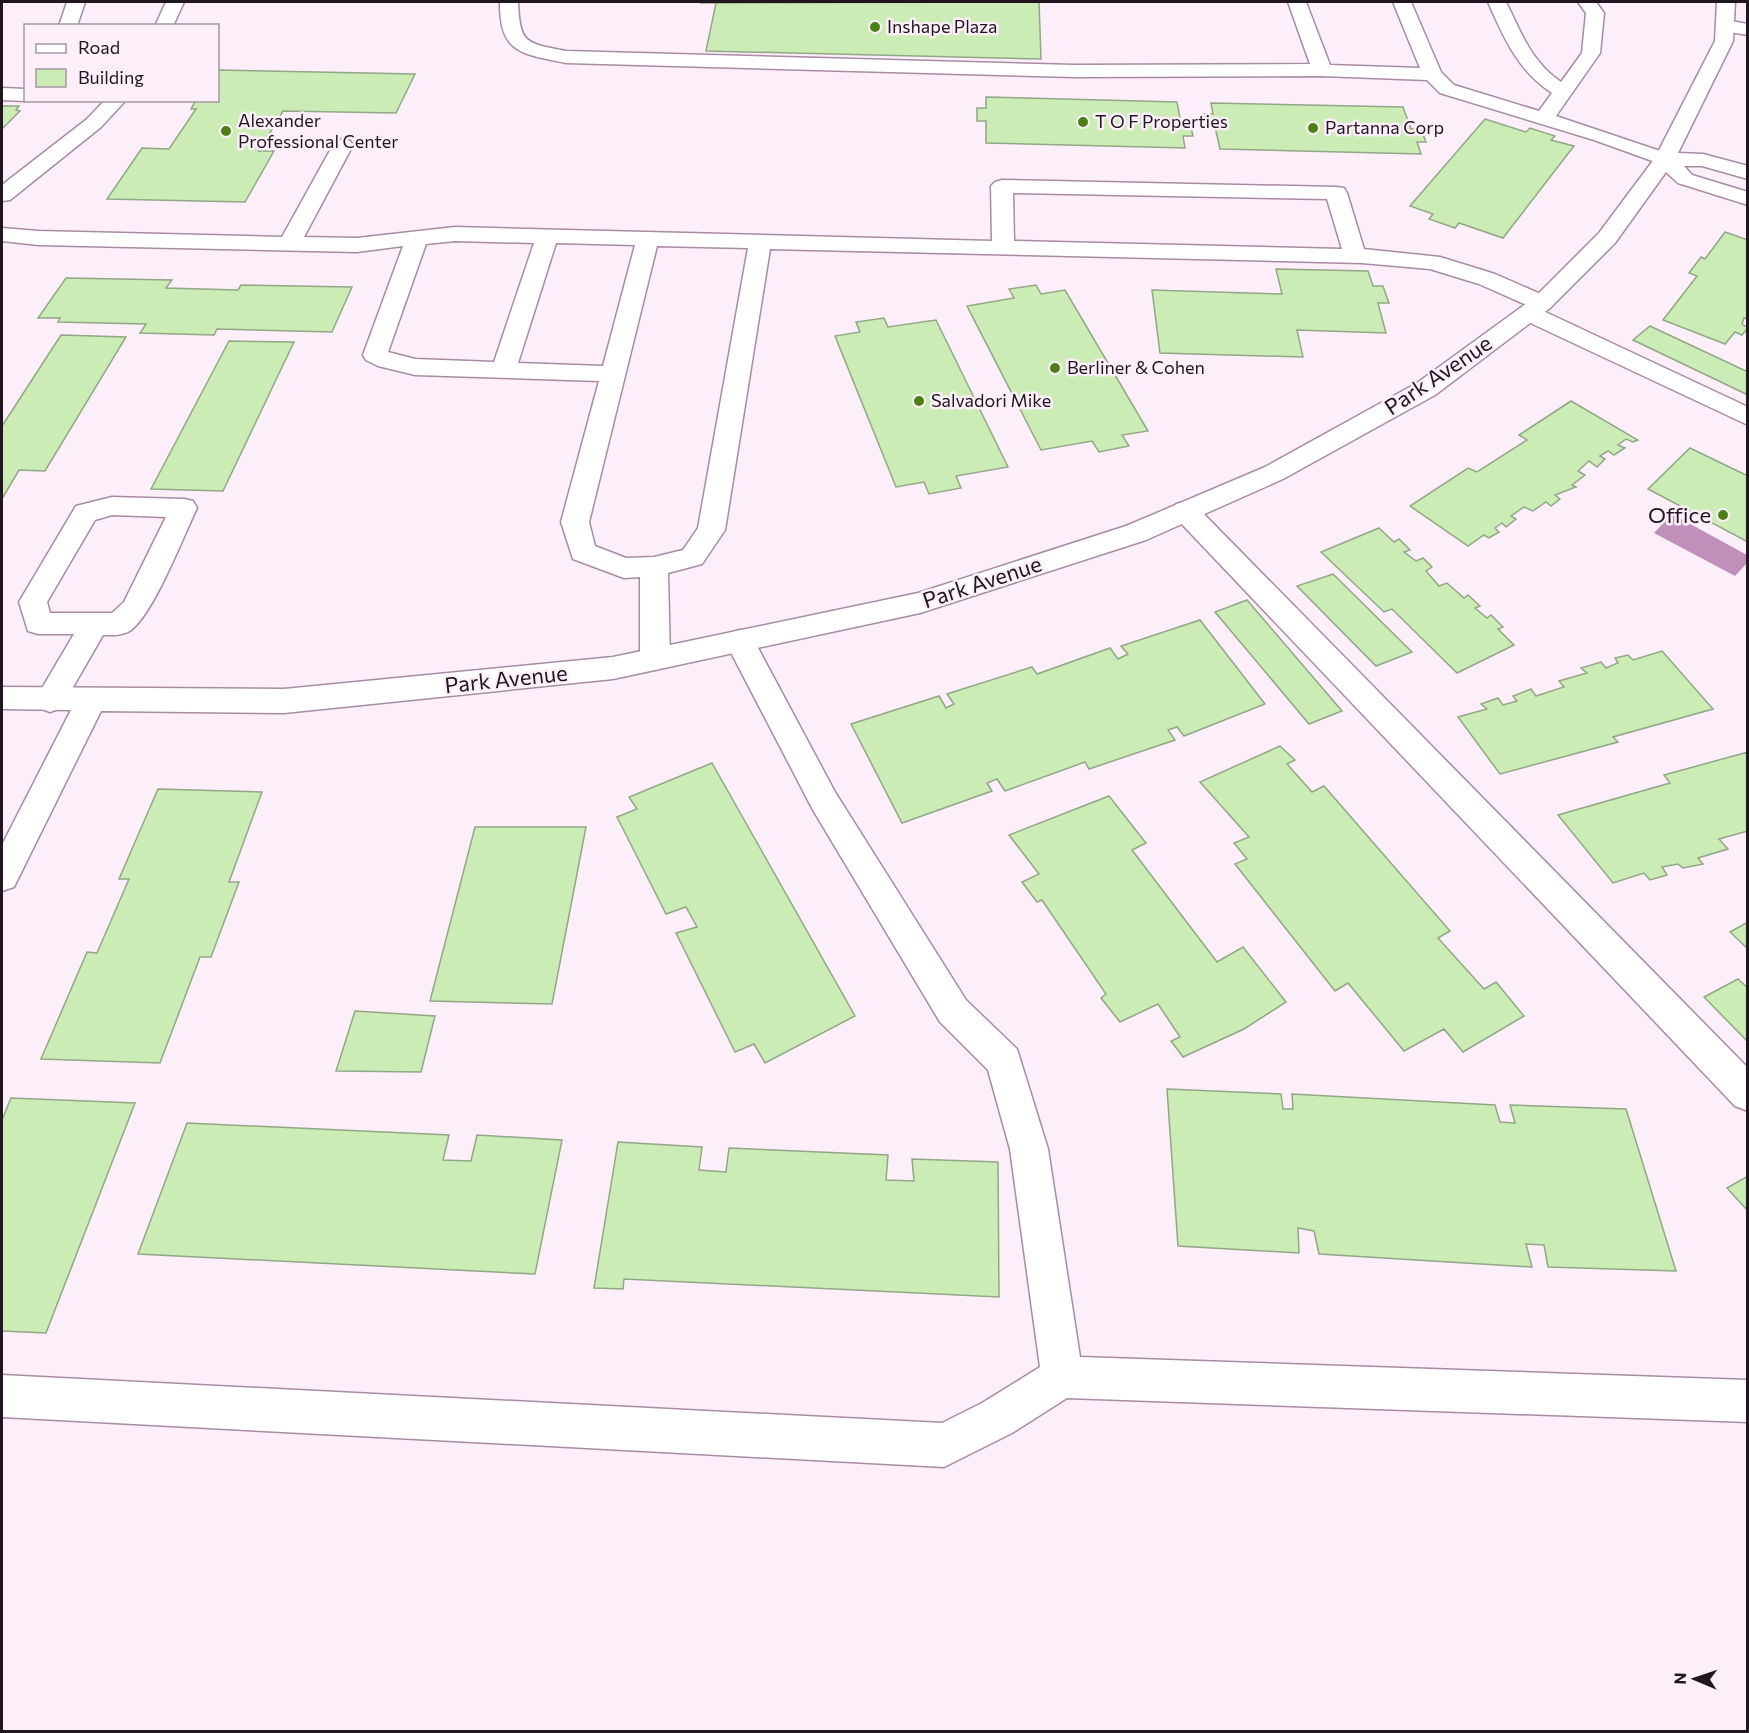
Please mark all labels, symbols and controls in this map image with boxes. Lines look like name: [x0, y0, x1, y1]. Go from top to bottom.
place label: Inshape Plaza: [887, 15, 998, 37]
marker: Inshape Plaza: [868, 20, 882, 34]
legend: [24, 24, 219, 102]
text: Road: [78, 36, 120, 58]
text: Building: [78, 66, 144, 88]
place label: Alexander Professional Center: [238, 109, 399, 152]
place label: T O F Properties: [1095, 110, 1228, 132]
marker: T O F Properties: [1076, 115, 1090, 129]
place label: Partanna Corp: [1325, 116, 1444, 138]
marker: Partanna Corp: [1306, 121, 1320, 135]
marker: Alexander Professional Center: [219, 124, 233, 138]
street label: Park Avenue: [1379, 329, 1496, 420]
place label: Berliner & Cohen: [1067, 356, 1205, 378]
marker: Berliner & Cohen: [1048, 361, 1062, 375]
place label: Salvadori Mike: [931, 389, 1051, 411]
marker: Salvadori Mike: [912, 394, 926, 408]
place label: Office: [1648, 501, 1711, 528]
marker: Office: [1716, 508, 1730, 522]
street label: Park Avenue: [919, 550, 1045, 613]
street label: Park Avenue: [443, 659, 569, 698]
north arrow: [1665, 1649, 1725, 1709]
text: N: [1670, 1672, 1689, 1685]

